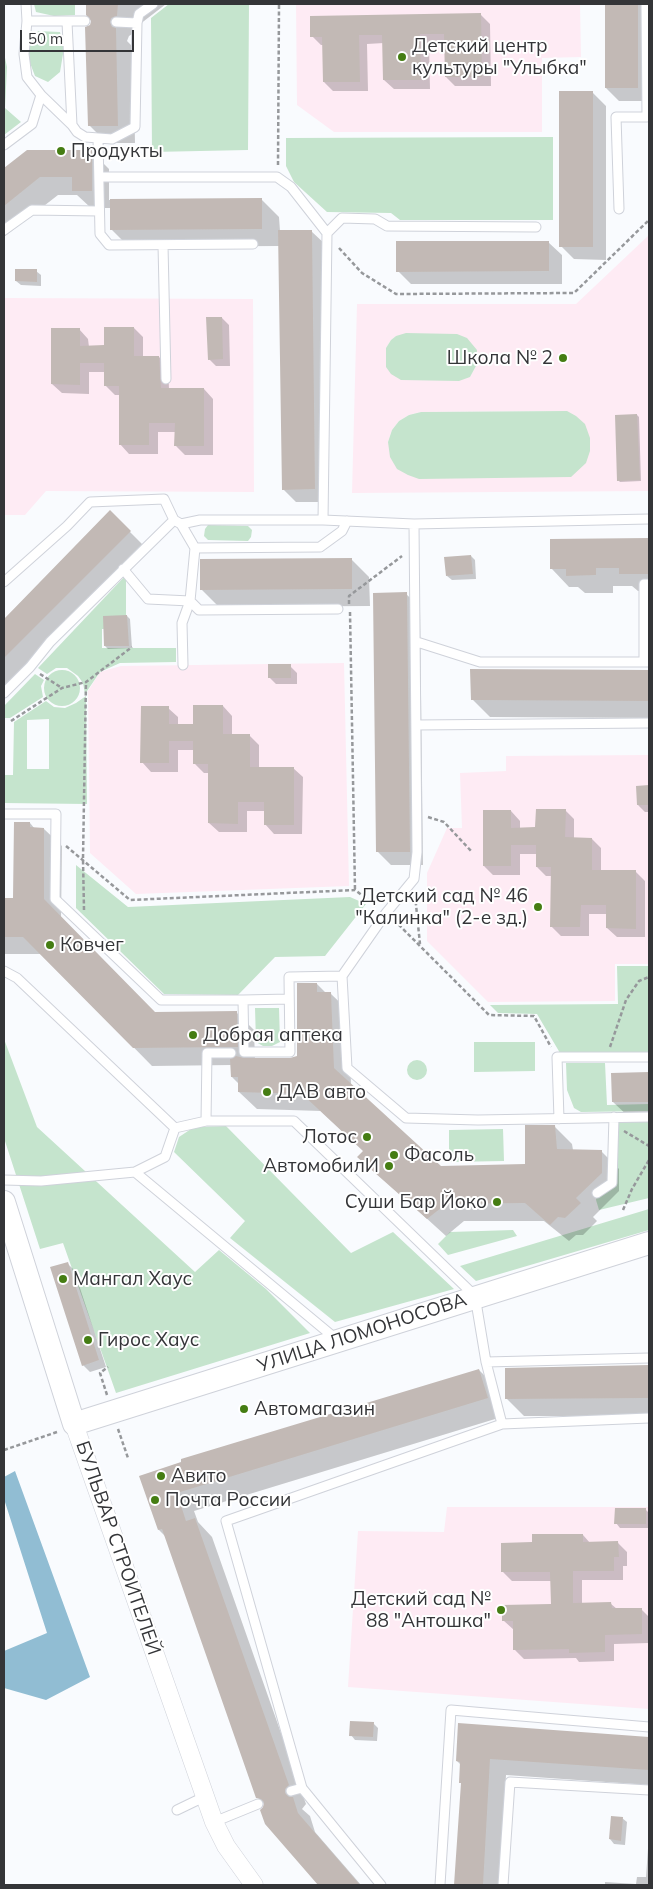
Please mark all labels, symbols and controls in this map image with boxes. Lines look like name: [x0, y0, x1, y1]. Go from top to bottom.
scale bar: [22, 20, 136, 52]
text: 50 m: [28, 29, 63, 48]
place label: Детский центр культуры "Улыбка": [412, 35, 587, 79]
marker: Детский центр культуры "Улыбка": [396, 51, 408, 63]
place label: Продукты: [71, 140, 163, 162]
marker: Продукты: [55, 145, 67, 157]
place label: Школа № 2: [447, 347, 553, 369]
marker: Школа № 2: [557, 352, 569, 364]
place label: Детский сад № 46 "Калинка" (2-е зд.): [355, 885, 528, 929]
marker: Детский сад № 46 "Калинка" (2-е зд.): [532, 901, 544, 913]
place label: Ковчег: [60, 934, 124, 956]
marker: Ковчег: [44, 939, 56, 951]
place label: Добрая аптека: [203, 1024, 343, 1046]
marker: Добрая аптека: [187, 1029, 199, 1041]
place label: ДАВ авто: [277, 1081, 366, 1103]
marker: ДАВ авто: [261, 1086, 273, 1098]
place label: Лотос: [302, 1126, 357, 1148]
marker: Лотос: [361, 1131, 373, 1143]
place label: Фасоль: [404, 1144, 474, 1166]
marker: Фасоль: [388, 1149, 400, 1161]
place label: АвтомобилИ: [263, 1155, 379, 1177]
marker: АвтомобилИ: [383, 1160, 395, 1172]
place label: Суши Бар Йоко: [345, 1191, 487, 1213]
marker: Суши Бар Йоко: [491, 1196, 503, 1208]
place label: Мангал Хаус: [73, 1268, 192, 1290]
marker: Мангал Хаус: [57, 1273, 69, 1285]
street label: УЛИЦА ЛОМОНОСОВА: [254, 1288, 470, 1378]
place label: Гирос Хаус: [98, 1329, 199, 1351]
marker: Гирос Хаус: [82, 1334, 94, 1346]
place label: Автомагазин: [254, 1398, 375, 1420]
marker: Автомагазин: [238, 1403, 250, 1415]
street label: БУЛЬВАР СТРОИТЕЛЕЙ: [71, 1438, 165, 1658]
place label: Авито: [171, 1465, 227, 1487]
marker: Авито: [155, 1470, 167, 1482]
place label: Почта России: [165, 1489, 291, 1511]
marker: Почта России: [149, 1494, 161, 1506]
place label: Детский сад № 88 "Антошка": [351, 1588, 491, 1632]
marker: Детский сад № 88 "Антошка": [495, 1604, 507, 1616]

